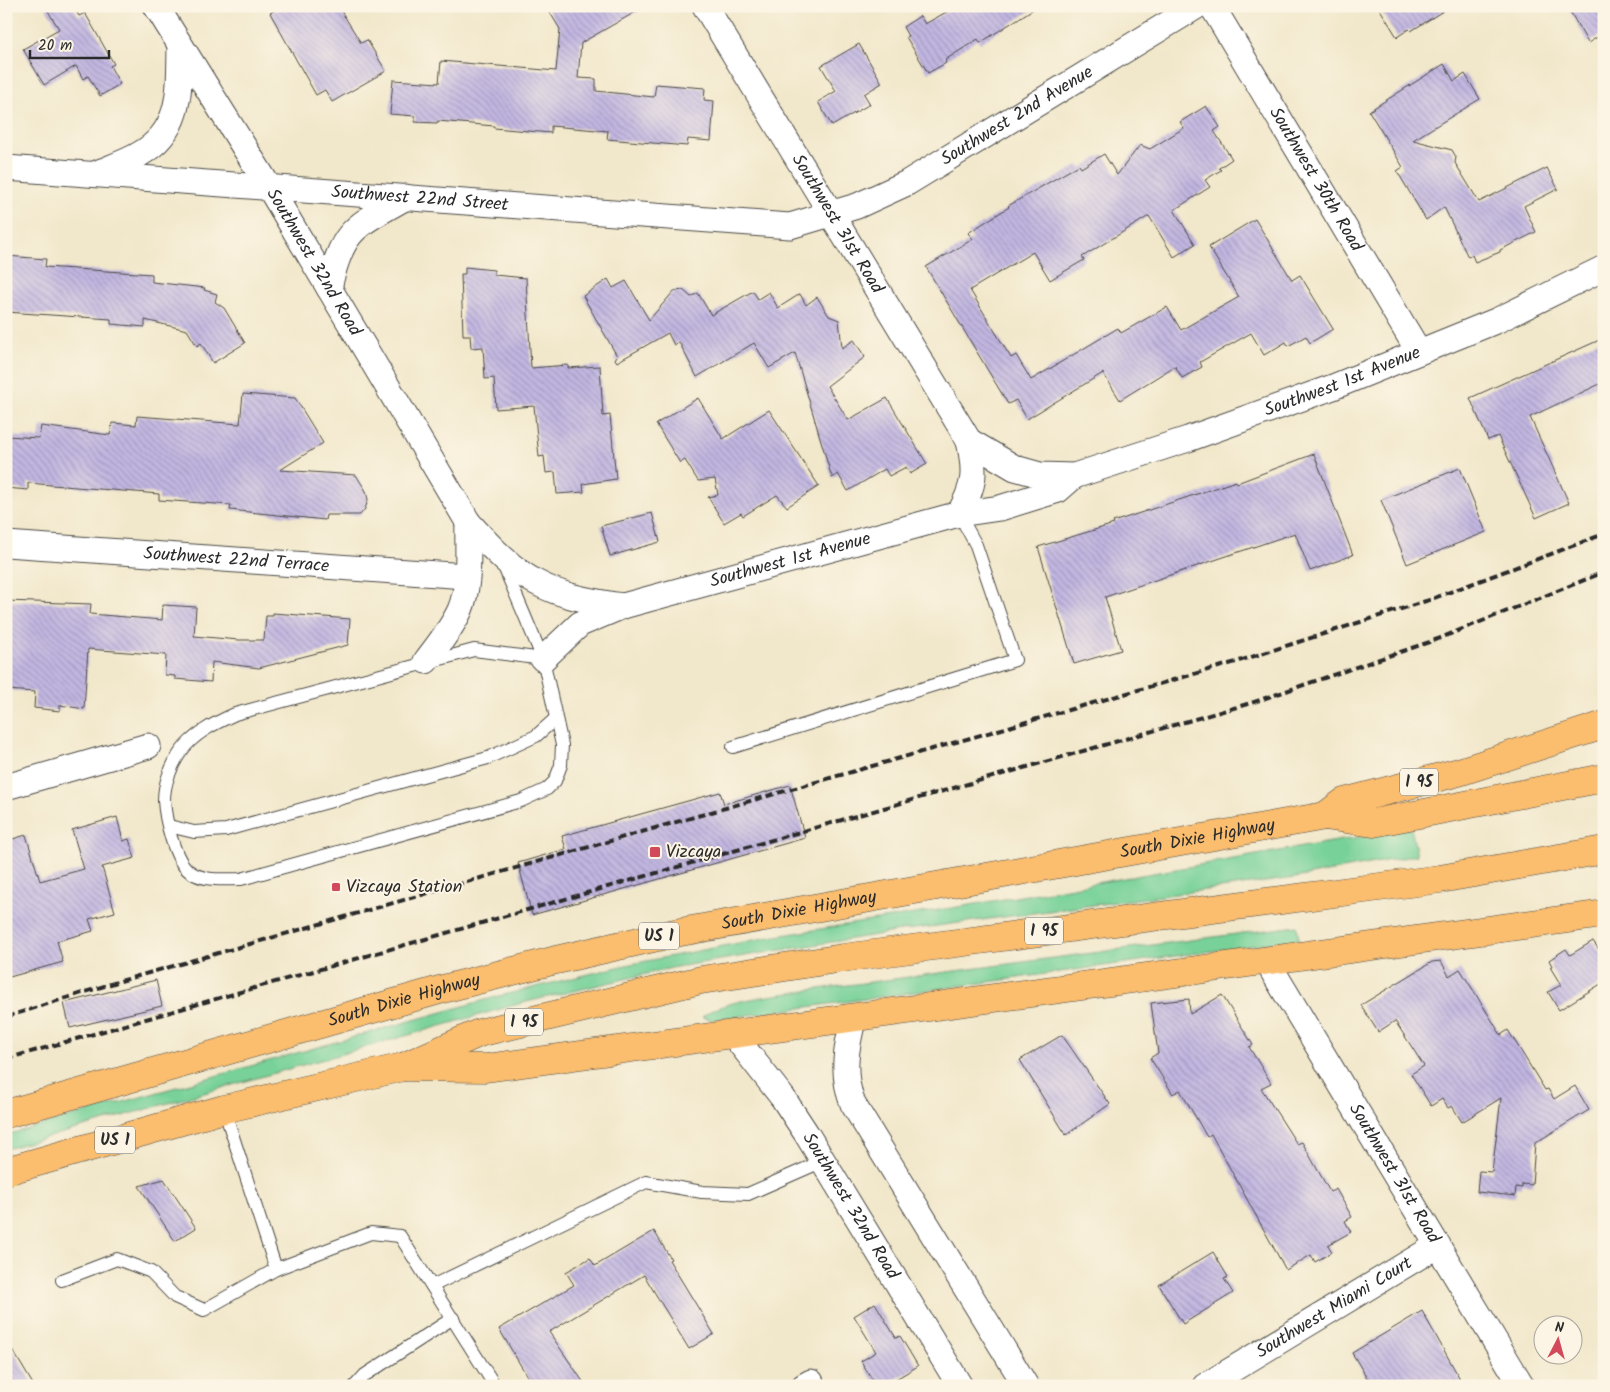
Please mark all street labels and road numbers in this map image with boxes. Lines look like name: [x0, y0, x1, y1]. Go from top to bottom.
street label: Southwest 2nd Avenue: [935, 58, 1099, 174]
street label: Southwest 30th Road: [1261, 101, 1371, 258]
street label: Southwest 31st Road: [784, 149, 891, 300]
street label: Southwest 22nd Street: [330, 178, 510, 220]
street label: Southwest 32nd Road: [258, 183, 370, 343]
street label: Southwest 1st Avenue: [1260, 338, 1425, 425]
street label: Southwest 1st Avenue: [707, 524, 874, 596]
street label: Southwest 22nd Terrace: [143, 539, 330, 581]
road number: I 95: [1400, 769, 1438, 796]
street label: South Dixie Highway: [1118, 811, 1278, 867]
street label: South Dixie Highway: [719, 882, 879, 939]
road number: I 95: [1025, 918, 1063, 944]
road number: US 1: [639, 922, 679, 949]
street label: South Dixie Highway: [325, 965, 484, 1036]
road number: I 95: [505, 1009, 543, 1036]
street label: Southwest 31st Road: [1341, 1098, 1448, 1250]
road number: US 1: [95, 1126, 135, 1154]
street label: Southwest 32nd Road: [794, 1127, 907, 1286]
street label: Southwest Miami Court: [1250, 1249, 1419, 1366]

